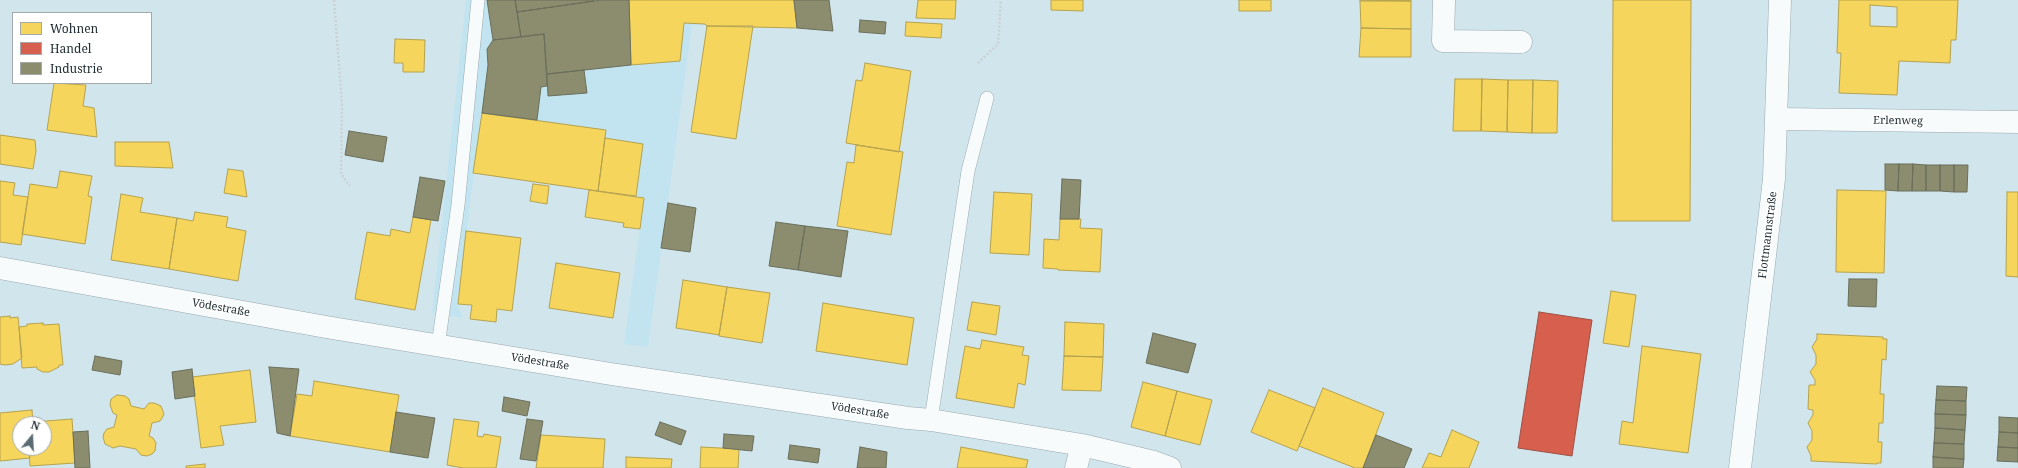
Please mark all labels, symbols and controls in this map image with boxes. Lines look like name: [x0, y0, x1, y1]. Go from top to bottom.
legend: [12, 12, 152, 84]
text: Wohnen: [50, 20, 98, 37]
text: Handel: [50, 40, 92, 57]
text: Industrie: [50, 60, 103, 77]
street label: Erlenweg: [1873, 114, 1923, 128]
street label: Flottmannstraße: [1756, 191, 1780, 279]
street label: Vödestraße: [191, 296, 251, 320]
street label: Vödestraße: [510, 351, 570, 373]
street label: Vödestraße: [830, 400, 890, 422]
north arrow: [12, 416, 52, 456]
text: N: [29, 417, 42, 434]

